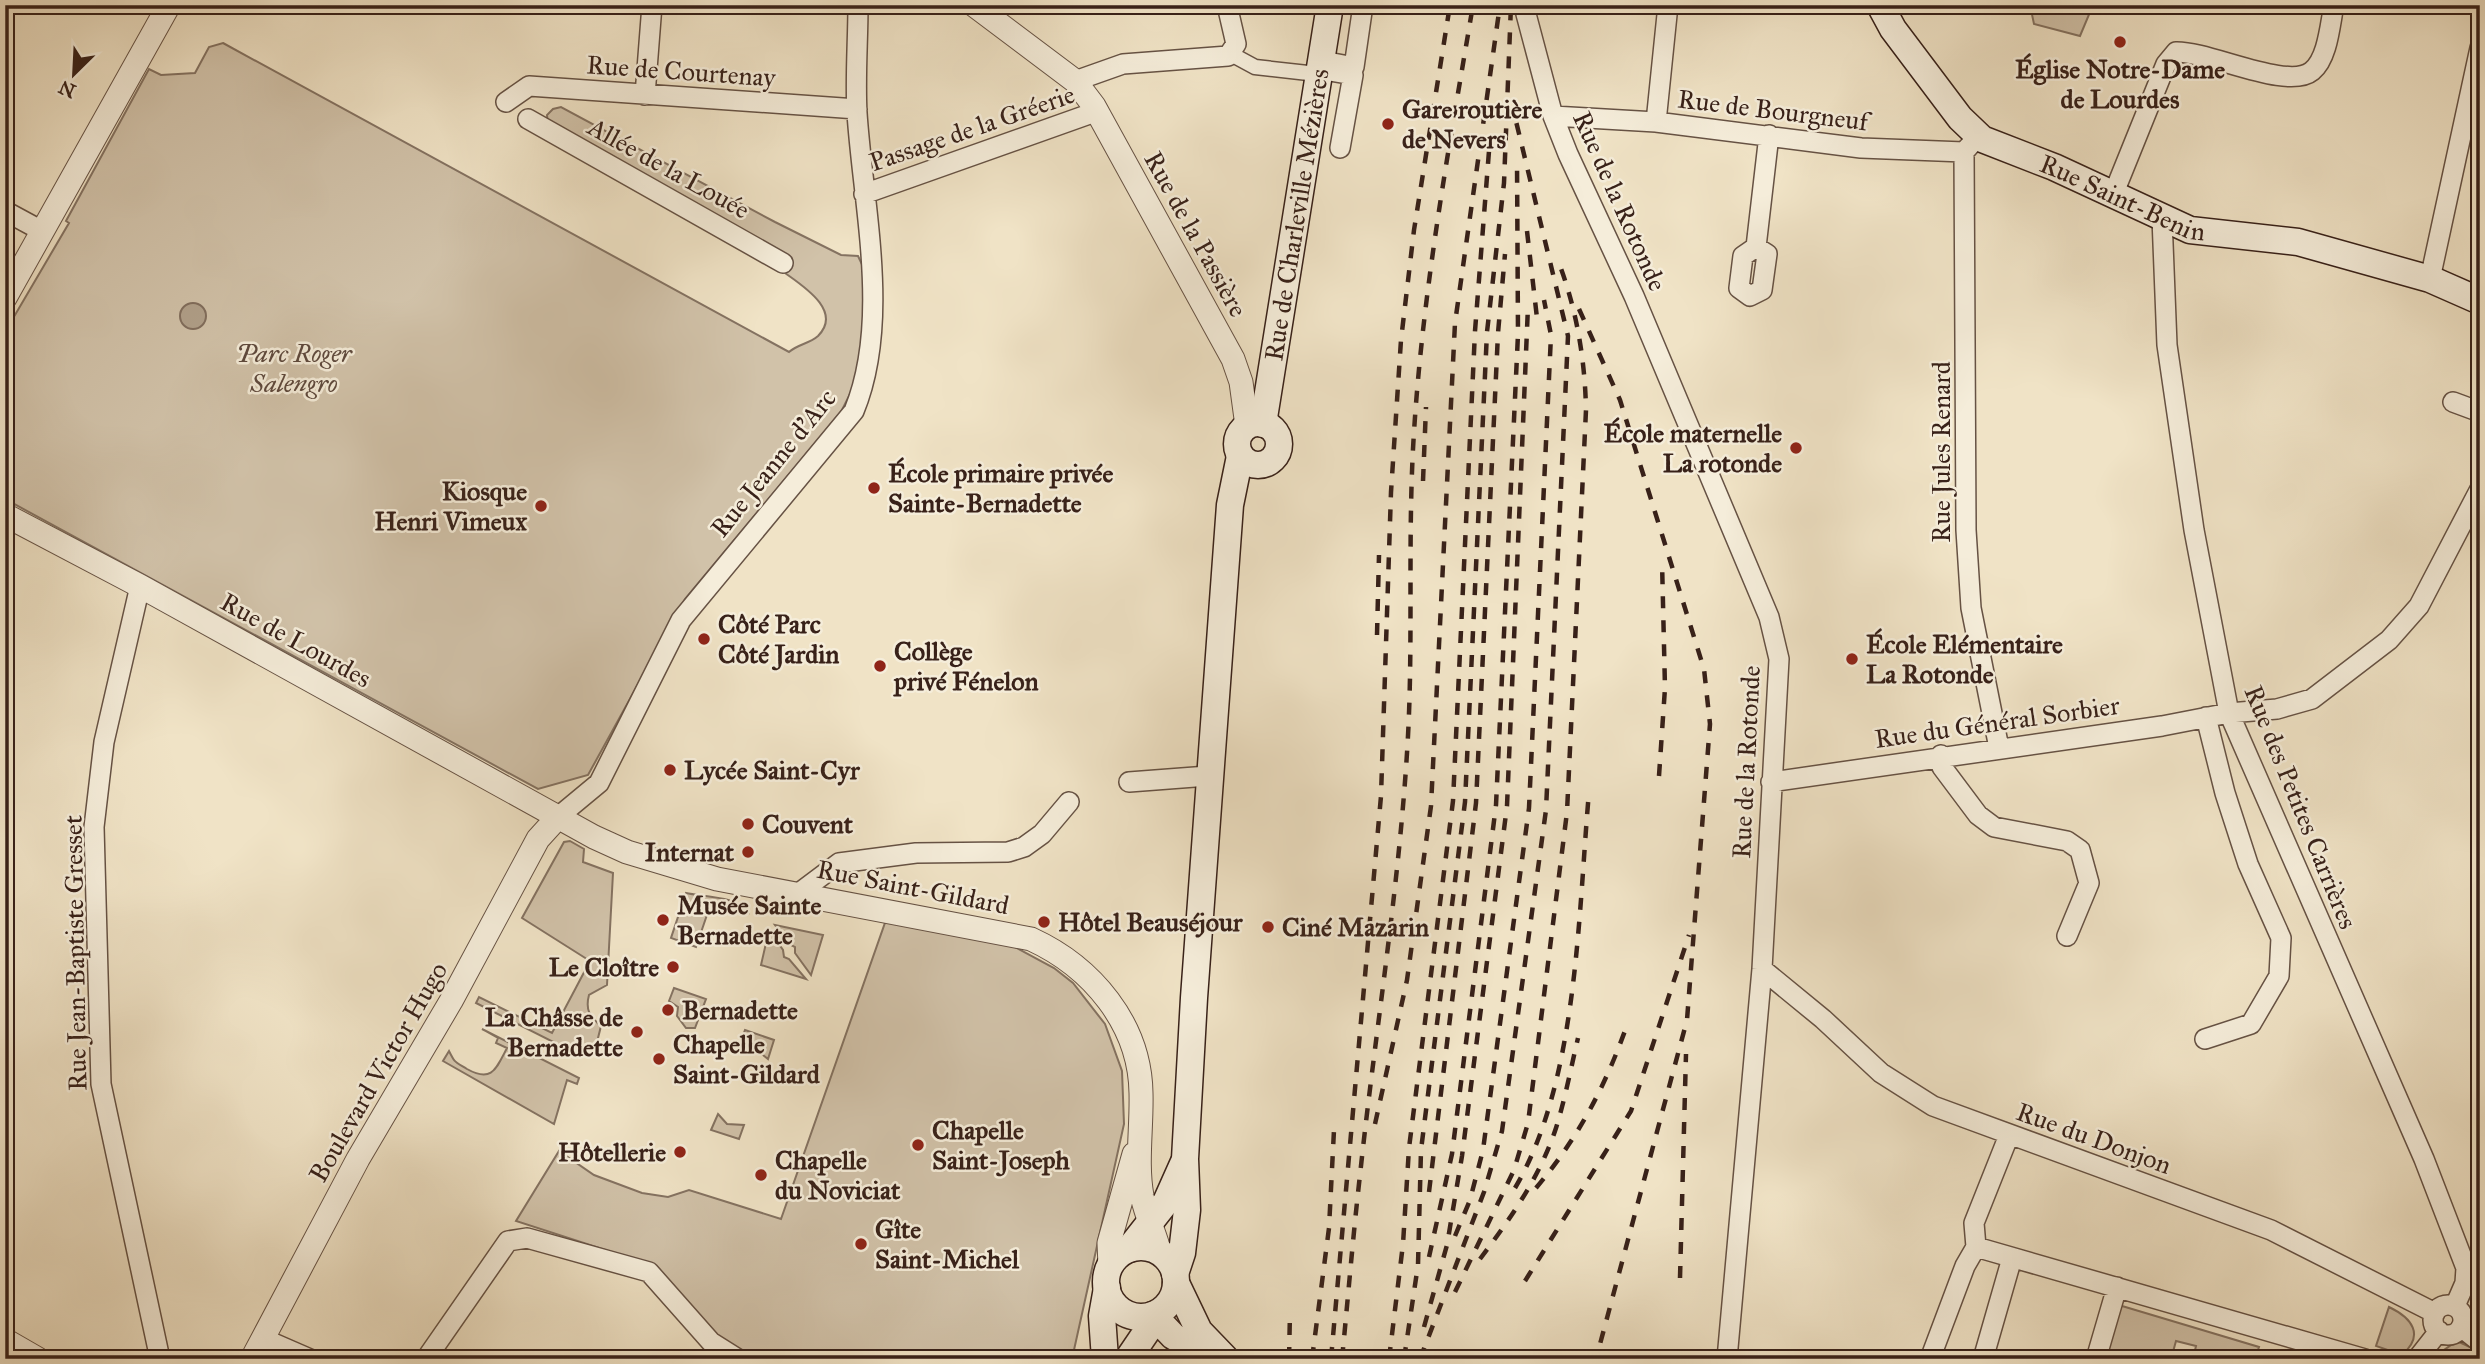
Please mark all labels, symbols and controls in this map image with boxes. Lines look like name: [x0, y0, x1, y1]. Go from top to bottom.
marker: Église Notre-Dame de Lourdes: [2112, 34, 2128, 50]
north arrow: [38, 38, 108, 108]
street label: Rue de Courtenay: [585, 48, 777, 94]
place label: Église Notre-Dame de Lourdes: [2015, 53, 2225, 115]
street label: Rue de Charleville Mézières: [1257, 66, 1336, 363]
text: N: [55, 75, 79, 103]
street label: Passage de la Gréerie: [865, 78, 1079, 178]
street label: Rue de Bourgneuf: [1676, 82, 1874, 138]
place label: Gare routière de Nevers: [1402, 93, 1542, 155]
street label: Rue de la Rotonde: [1566, 106, 1674, 296]
street label: Allée de la Louée: [582, 110, 756, 226]
marker: Gare routière de Nevers: [1380, 116, 1396, 132]
street label: Rue de la Passière: [1137, 146, 1255, 322]
street label: Rue Saint-Benin: [2035, 147, 2207, 248]
park label: Parc Roger Salengro: [236, 337, 353, 399]
street label: Rue Jules Renard: [1925, 361, 1957, 543]
street label: Rue Jeanne d'Arc: [704, 382, 842, 544]
place label: École maternelle La rotonde: [1604, 417, 1782, 479]
marker: École maternelle La rotonde: [1788, 440, 1804, 456]
place label: École primaire privée Sainte-Bernadette: [888, 457, 1113, 519]
place label: Kiosque Henri Vimeux: [374, 475, 527, 537]
marker: École primaire privée Sainte-Bernadette: [866, 480, 882, 496]
marker: Kiosque Henri Vimeux: [533, 498, 549, 514]
street label: Rue de Lourdes: [215, 585, 377, 695]
place label: Côté Parc Côté Jardin: [718, 608, 839, 671]
place label: École Elémentaire La Rotonde: [1866, 628, 2063, 690]
marker: Côté Parc Côté Jardin: [696, 631, 712, 647]
place label: Collège privé Fénelon: [893, 635, 1039, 697]
marker: École Elémentaire La Rotonde: [1844, 651, 1860, 667]
marker: Collège privé Fénelon: [872, 658, 888, 674]
street label: Rue de la Rotonde: [1725, 664, 1767, 859]
street label: Rue des Petites Carrières: [2238, 681, 2364, 933]
street label: Rue du Général Sorbier: [1872, 689, 2122, 755]
place label: Lycée Saint-Cyr: [684, 754, 861, 786]
marker: Lycée Saint-Cyr: [662, 762, 678, 778]
place label: Couvent: [762, 808, 854, 840]
street label: Rue Jean-Baptiste Gresset: [57, 815, 93, 1091]
marker: Couvent: [740, 816, 756, 832]
place label: Internat: [645, 836, 735, 868]
marker: Internat: [740, 844, 756, 860]
street label: Rue Saint-Gildard: [814, 853, 1012, 921]
place label: Musée Sainte Bernadette: [677, 889, 821, 951]
place label: Hôtel Beauséjour: [1058, 906, 1244, 938]
place label: Ciné Mazarin: [1282, 911, 1429, 943]
marker: Musée Sainte Bernadette: [655, 912, 671, 928]
marker: Hôtel Beauséjour: [1036, 914, 1052, 930]
marker: Ciné Mazarin: [1260, 919, 1276, 935]
place label: Le Cloître: [549, 951, 659, 983]
street label: Boulevard Victor Hugo: [302, 956, 454, 1188]
marker: Le Cloître: [665, 959, 681, 975]
place label: Bernadette: [682, 994, 798, 1026]
place label: La Châsse de Bernadette: [485, 1001, 623, 1063]
marker: Bernadette: [660, 1002, 676, 1018]
marker: La Châsse de Bernadette: [629, 1024, 645, 1040]
place label: Chapelle Saint-Gildard: [673, 1028, 821, 1090]
marker: Chapelle Saint-Gildard: [651, 1051, 667, 1067]
street label: Rue du Donjon: [2012, 1095, 2176, 1181]
place label: Chapelle Saint-Joseph: [932, 1114, 1070, 1177]
place label: Hôtellerie: [558, 1136, 666, 1168]
marker: Chapelle Saint-Joseph: [910, 1137, 926, 1153]
marker: Hôtellerie: [672, 1144, 688, 1160]
place label: Chapelle du Noviciat: [775, 1144, 901, 1206]
marker: Chapelle du Noviciat: [753, 1167, 769, 1183]
place label: Gîte Saint-Michel: [875, 1213, 1020, 1275]
marker: Gîte Saint-Michel: [853, 1236, 869, 1252]

